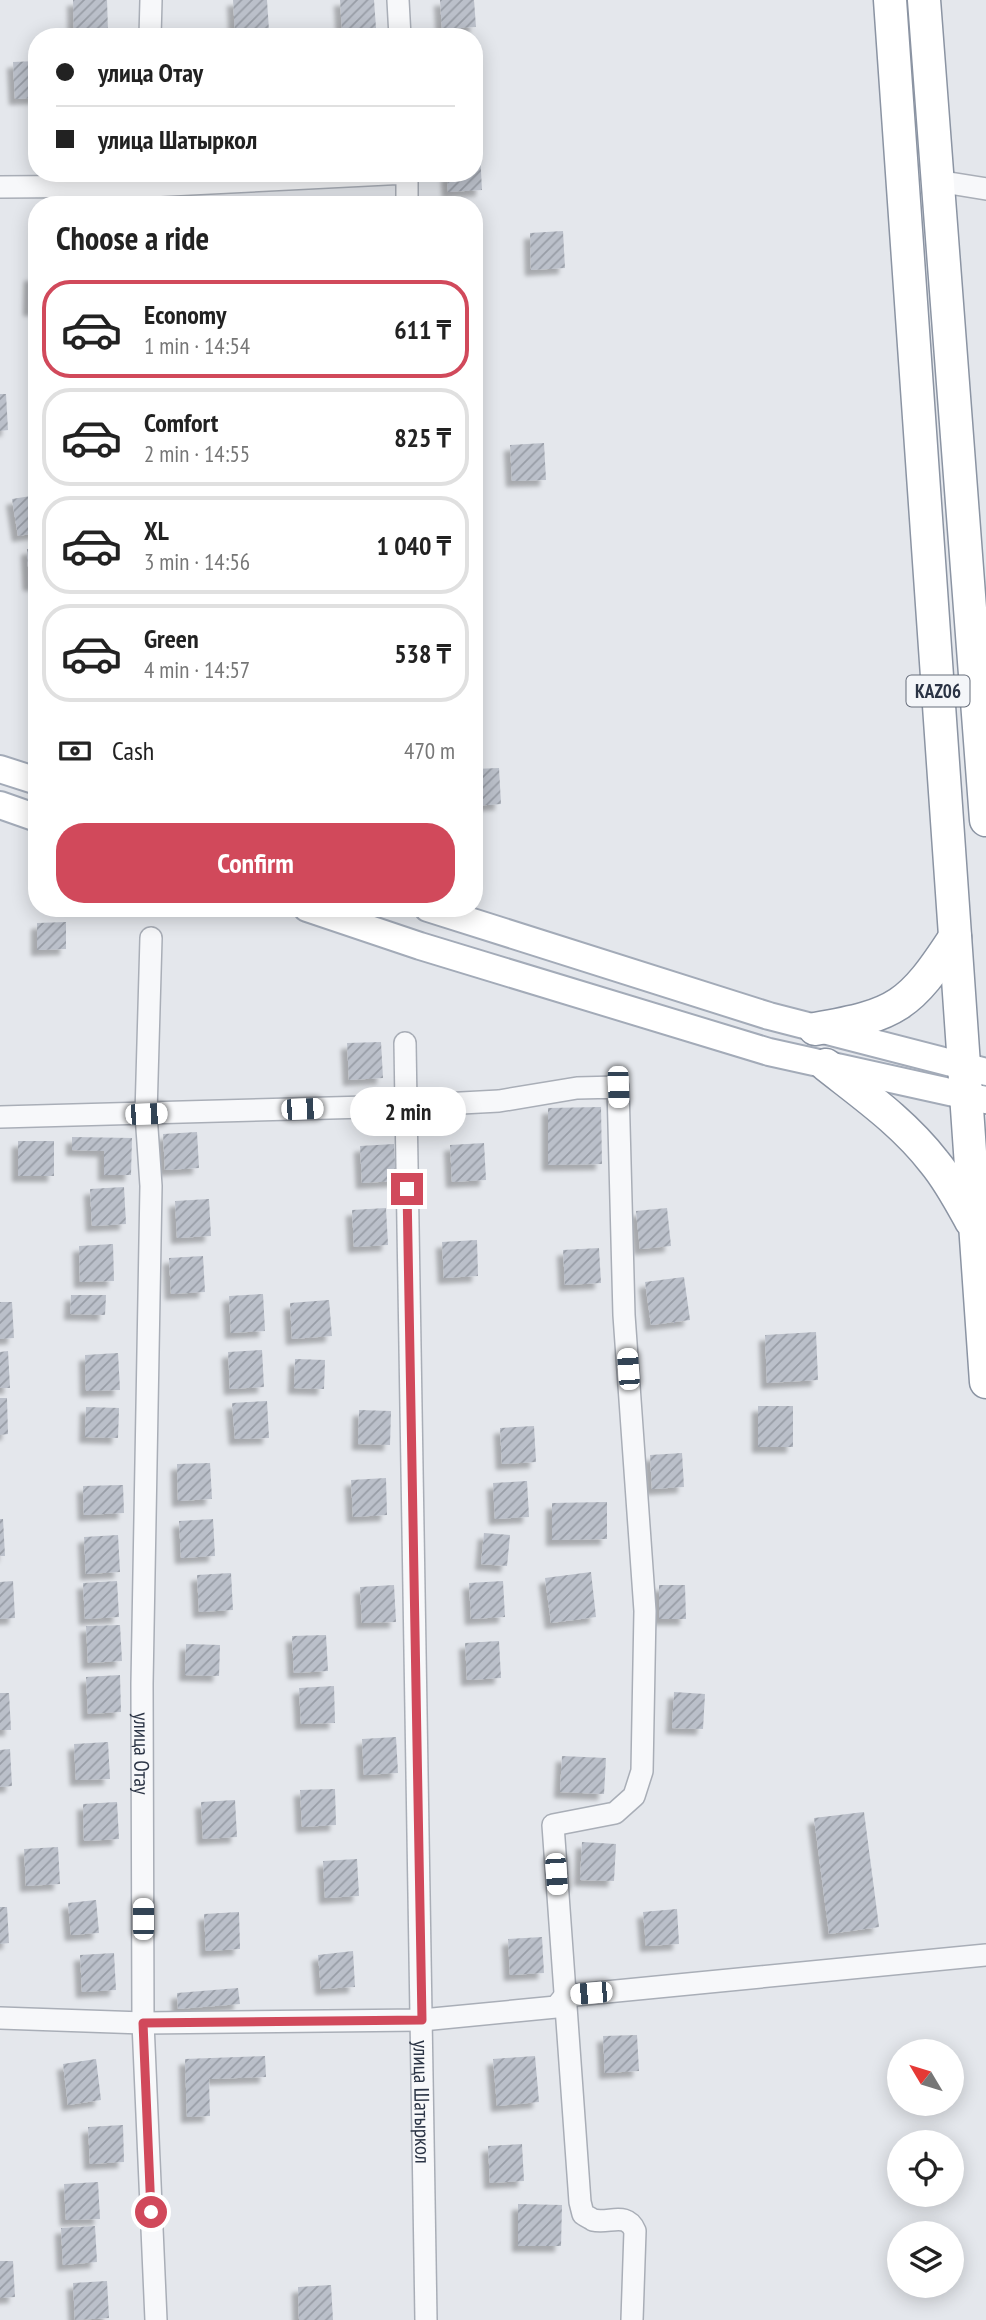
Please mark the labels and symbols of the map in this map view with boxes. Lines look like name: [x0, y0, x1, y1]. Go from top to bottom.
road number: KАZ06: [906, 676, 970, 706]
car: [607, 1066, 630, 1108]
callout: 2 min: [349, 1088, 465, 1136]
car: [281, 1098, 324, 1120]
car: [125, 1103, 168, 1125]
route end: [391, 1173, 423, 1205]
car: [617, 1347, 640, 1391]
street label: улица Отау: [129, 1713, 156, 1795]
car: [545, 1852, 568, 1896]
car: [133, 1898, 154, 1940]
car: [570, 1981, 613, 2005]
north arrow: [887, 2039, 964, 2116]
street label: улица Шатыркол: [408, 2040, 437, 2164]
route start: [135, 2196, 167, 2228]

